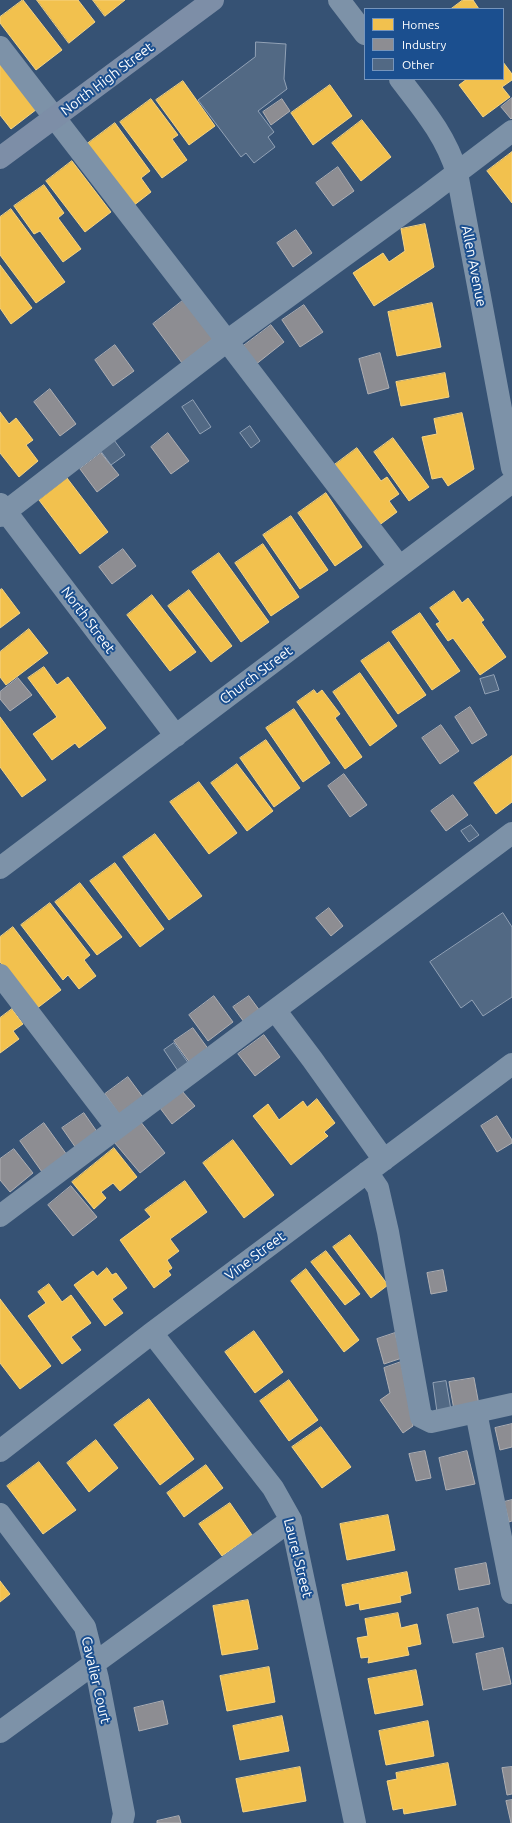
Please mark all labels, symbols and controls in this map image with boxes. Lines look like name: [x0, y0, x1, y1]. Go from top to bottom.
legend: [364, 8, 504, 80]
text: Homes: [402, 18, 440, 31]
text: Industry: [402, 38, 446, 51]
street label: North High Street: [57, 39, 157, 119]
text: Other: [402, 58, 434, 71]
street label: Allen Avenue: [458, 224, 490, 308]
street label: North Street: [57, 583, 119, 657]
street label: Church Street: [216, 642, 296, 708]
street label: Vine Street: [222, 1228, 288, 1284]
street label: Laurel Street: [280, 1517, 316, 1599]
street label: Cavalier Court: [78, 1635, 114, 1725]

